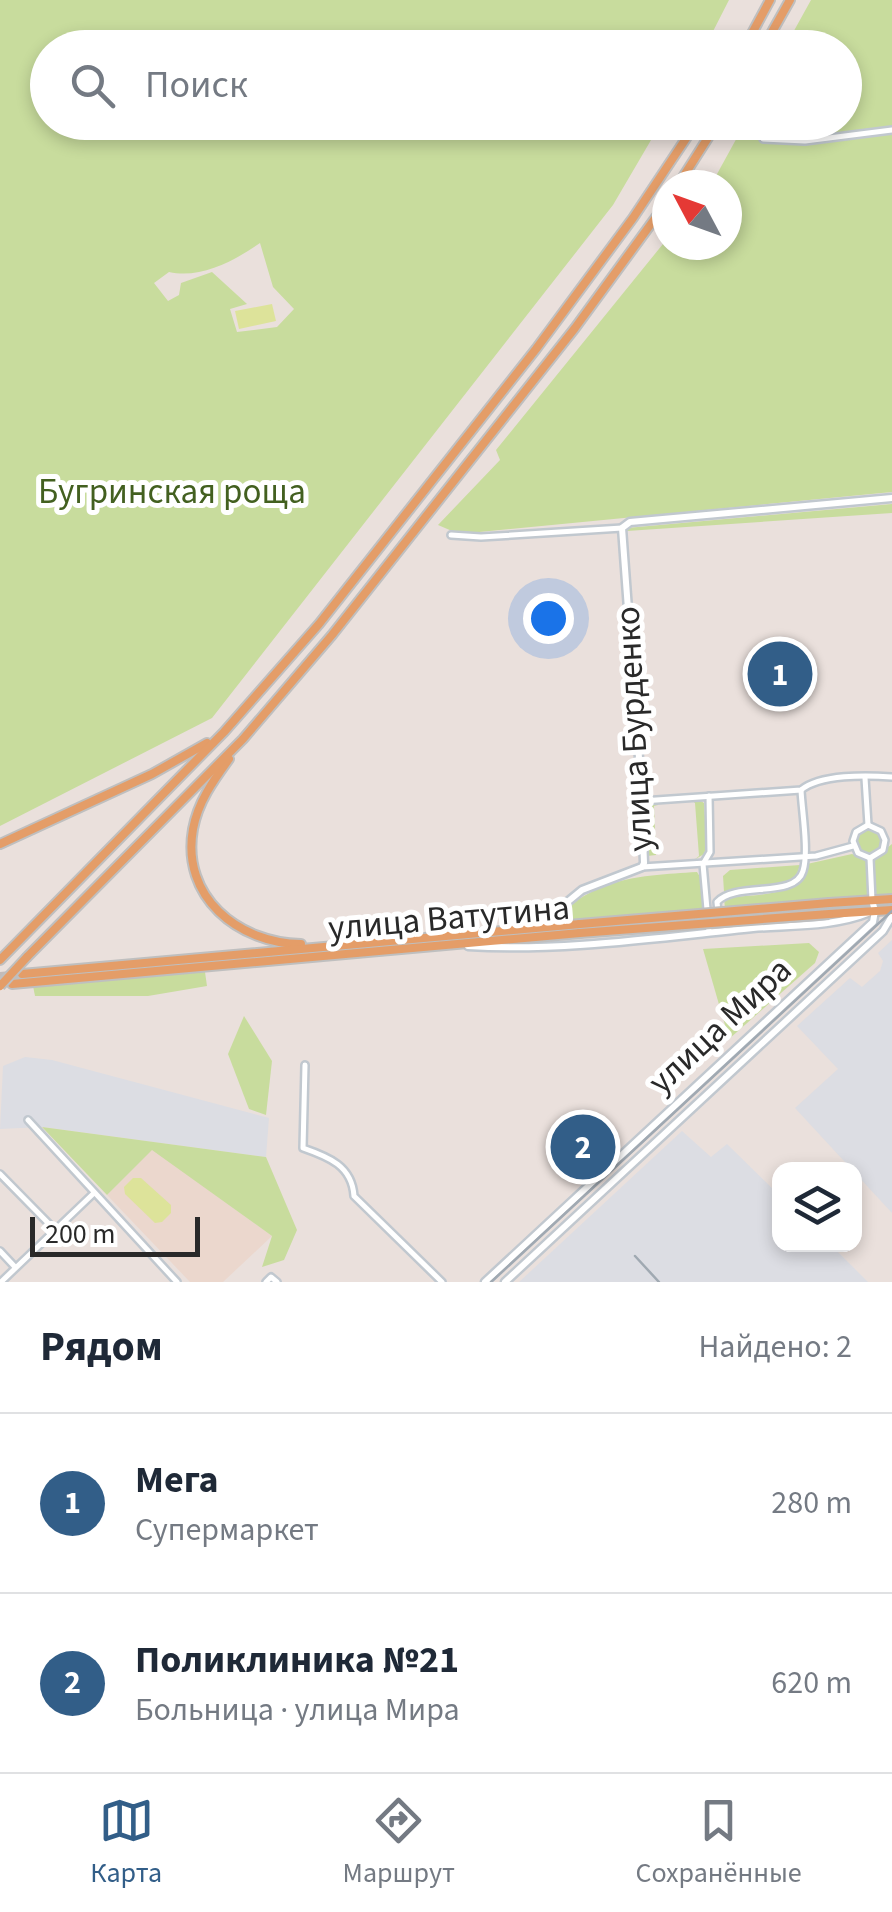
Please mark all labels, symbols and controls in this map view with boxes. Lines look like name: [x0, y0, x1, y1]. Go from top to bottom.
search box: [30, 30, 862, 140]
icon: search: [65, 58, 120, 113]
text: Поиск: [145, 58, 248, 112]
north arrow: [652, 170, 742, 260]
park label: Бугринская роща: [38, 467, 306, 517]
your location: [523, 593, 574, 644]
street label: улица Бурденко: [603, 605, 665, 853]
pin: 1: [748, 636, 812, 712]
street label: улица Ватутина: [326, 883, 572, 953]
street label: улица Мира: [637, 946, 803, 1106]
pin: 2: [550, 1110, 616, 1184]
map controls: [772, 1162, 862, 1252]
button: layers: [772, 1162, 862, 1252]
scale bar: [30, 1212, 200, 1256]
text: 200 m: [45, 1214, 116, 1254]
text: Рядом: [40, 1317, 163, 1377]
text: Найдено: 2: [698, 1324, 852, 1370]
text: Мега: [135, 1453, 219, 1507]
text: 1: [64, 1480, 81, 1526]
text: 280 m: [771, 1480, 852, 1526]
text: Супермаркет: [135, 1507, 319, 1553]
text: Поликлиника №21: [135, 1633, 459, 1687]
text: 2: [64, 1660, 81, 1706]
text: 620 m: [771, 1660, 852, 1706]
text: Больница · улица Мира: [135, 1687, 460, 1733]
tab: Карта: [90, 1793, 162, 1893]
tab: Маршрут: [343, 1793, 455, 1893]
tab: Сохранённые: [635, 1793, 802, 1893]

